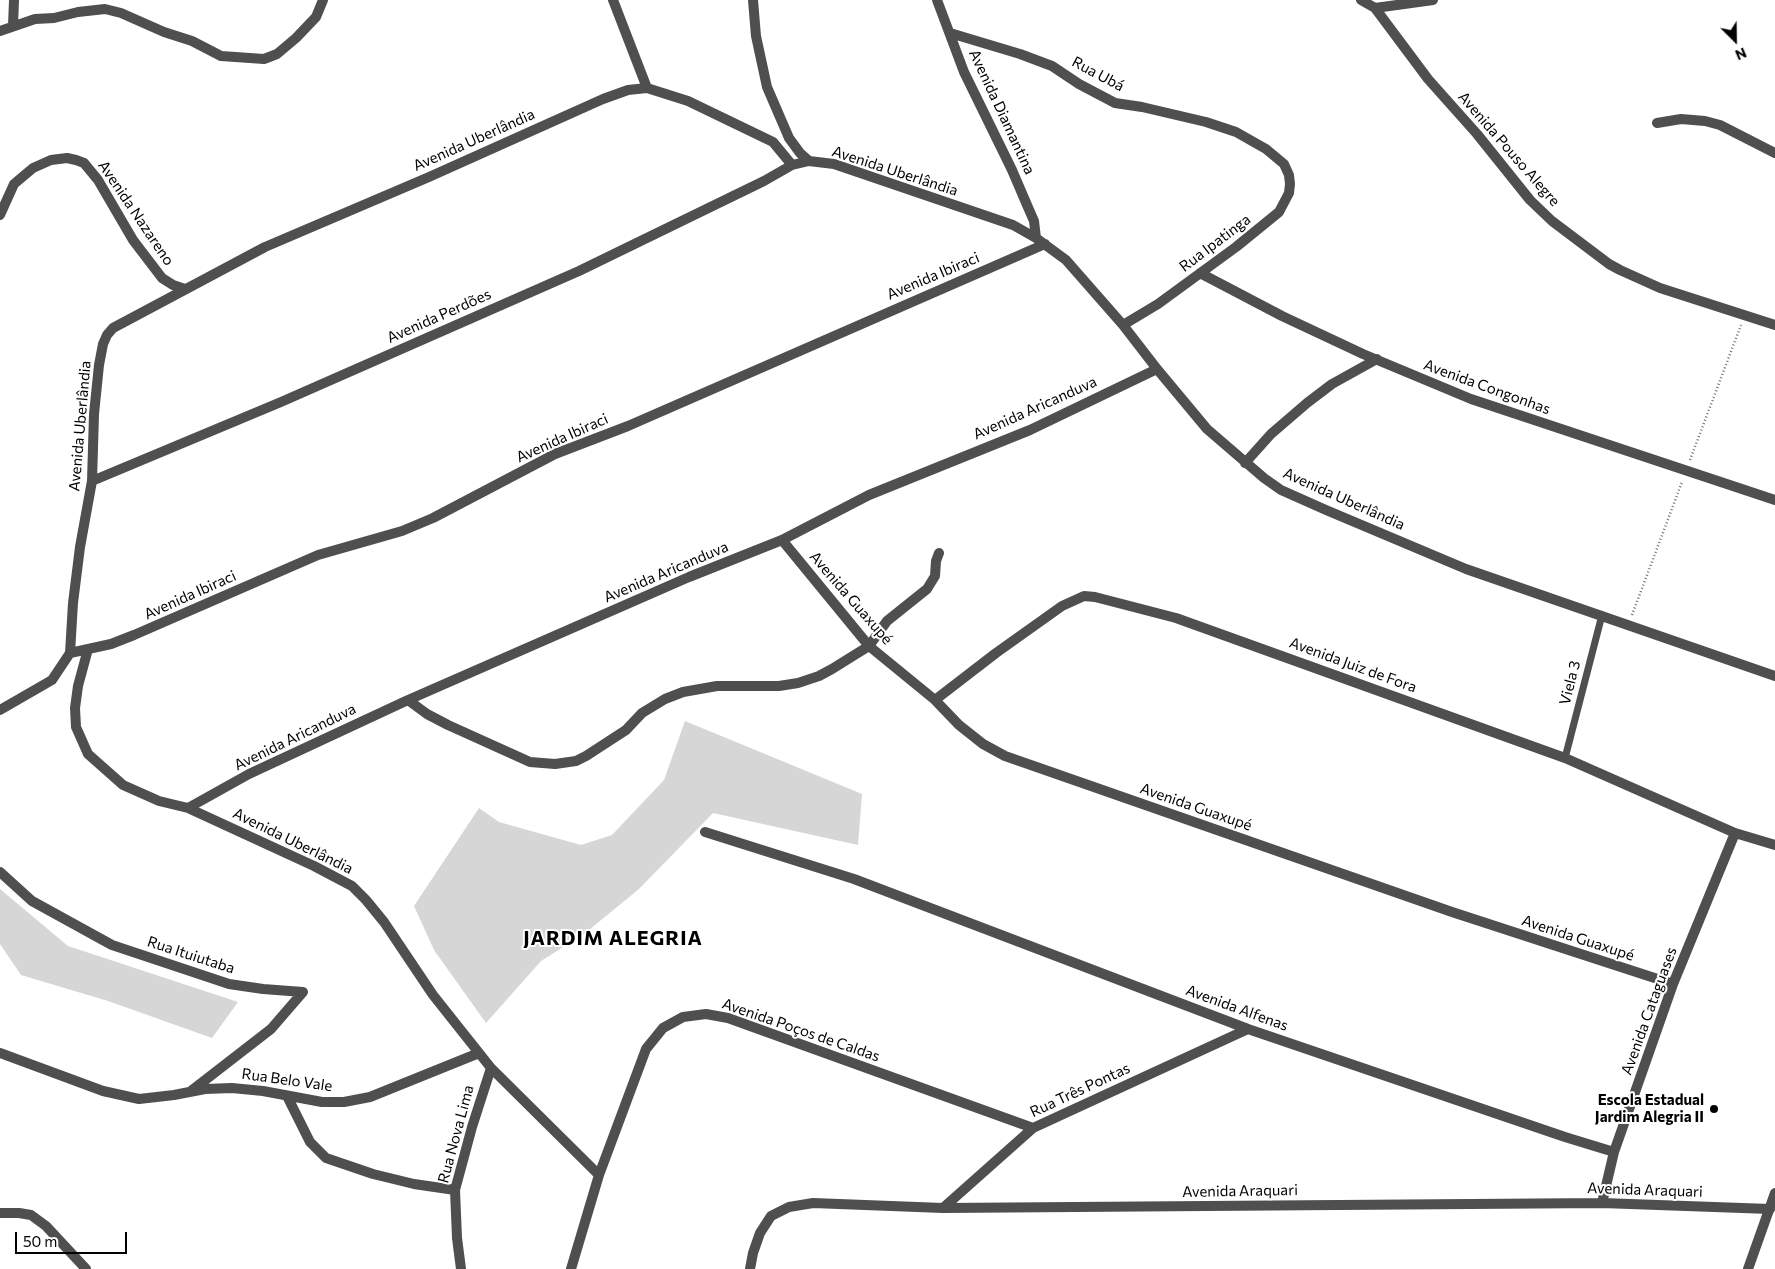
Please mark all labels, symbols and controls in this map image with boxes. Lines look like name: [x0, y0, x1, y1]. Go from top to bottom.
north arrow: [1710, 15, 1760, 65]
text: N: [1733, 44, 1749, 64]
street label: Avenida Diamantina: [965, 47, 1039, 177]
street label: Rua Ubá: [1069, 53, 1127, 95]
street label: Avenida Pouso Alegre: [1454, 88, 1564, 210]
street label: Avenida Uberlândia: [410, 105, 538, 175]
street label: Avenida Uberlândia: [830, 142, 960, 200]
street label: Avenida Nazareno: [94, 157, 178, 269]
street label: Rua Ipatinga: [1176, 210, 1254, 276]
street label: Avenida Ibiraci: [884, 248, 982, 304]
street label: Avenida Perdões: [384, 285, 494, 347]
street label: Avenida Congonhas: [1421, 356, 1553, 418]
street label: Avenida Uberlândia: [65, 360, 95, 492]
street label: Avenida Aricanduva: [970, 373, 1100, 443]
street label: Avenida Ibiraci: [513, 410, 611, 466]
street label: Avenida Uberlândia: [1280, 464, 1408, 534]
street label: Avenida Aricanduva: [601, 538, 731, 606]
street label: Avenida Guaxupé: [806, 548, 896, 648]
street label: Avenida Ibiraci: [141, 567, 239, 623]
street label: Avenida Juiz de Fora: [1287, 634, 1419, 696]
street label: Viela 3: [1556, 659, 1584, 707]
street label: Avenida Aricanduva: [231, 700, 359, 774]
street label: Avenida Guaxupé: [1138, 779, 1254, 835]
street label: Avenida Uberlândia: [230, 804, 356, 878]
street label: Avenida Guaxupé: [1519, 911, 1637, 965]
district label: JARDIM ALEGRIA: [521, 926, 705, 950]
street label: Rua Ituiutaba: [145, 932, 237, 978]
street label: Avenida Cataguases: [1617, 945, 1681, 1077]
street label: Avenida Alfenas: [1183, 981, 1291, 1035]
street label: Avenida Poços de Caldas: [720, 995, 882, 1065]
street label: Rua Três Pontas: [1027, 1059, 1133, 1121]
street label: Rua Belo Vale: [241, 1065, 333, 1095]
street label: Rua Nova Lima: [434, 1083, 478, 1185]
place label: Escola Estadual Jardim Alegria II: [1595, 1091, 1704, 1126]
marker: Escola Estadual Jardim Alegria II: [1708, 1103, 1720, 1115]
street label: Avenida Araquari: [1587, 1179, 1703, 1201]
street label: Avenida Araquari: [1182, 1181, 1298, 1201]
scale bar: [18, 1222, 130, 1254]
text: 50 m: [23, 1232, 57, 1250]

